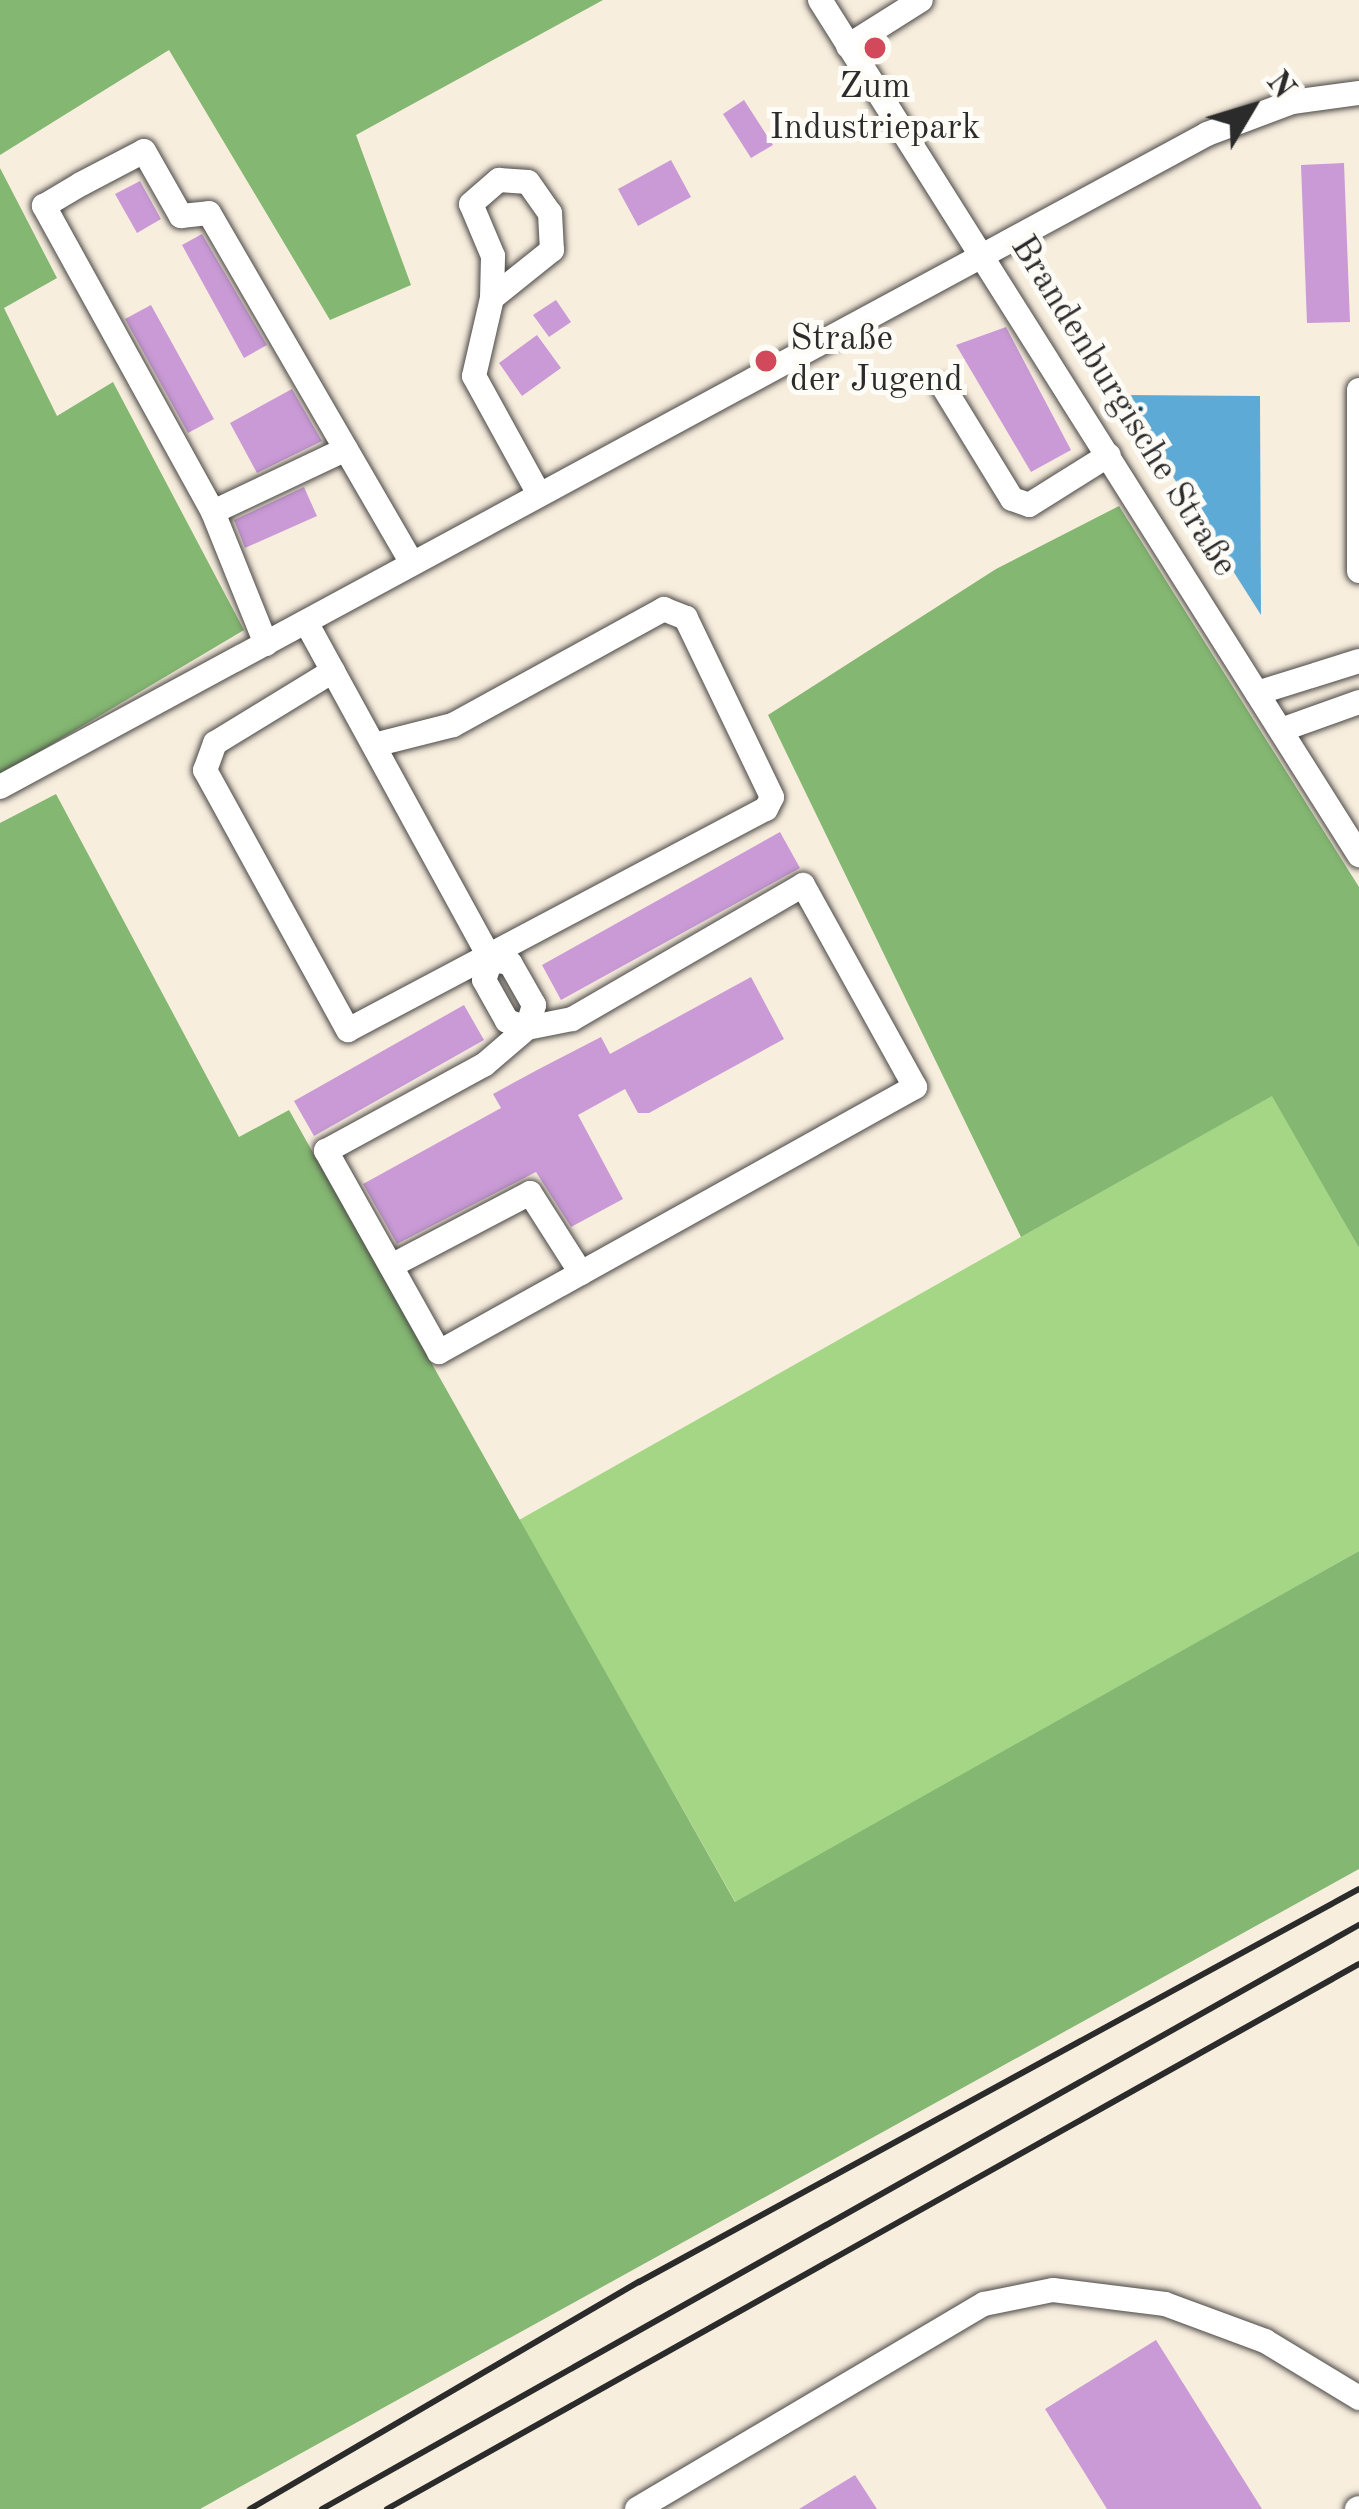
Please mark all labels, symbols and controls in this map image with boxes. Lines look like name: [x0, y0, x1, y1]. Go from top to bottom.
marker: Zum Industriepark: [862, 35, 888, 61]
north arrow: [1191, 48, 1311, 168]
text: N: [1259, 65, 1301, 106]
place label: Zum Industriepark: [770, 66, 980, 151]
street label: Brandenburgische Straße: [999, 229, 1245, 585]
place label: Straße der Jugend: [790, 318, 963, 403]
marker: Straße der Jugend: [753, 348, 779, 374]

